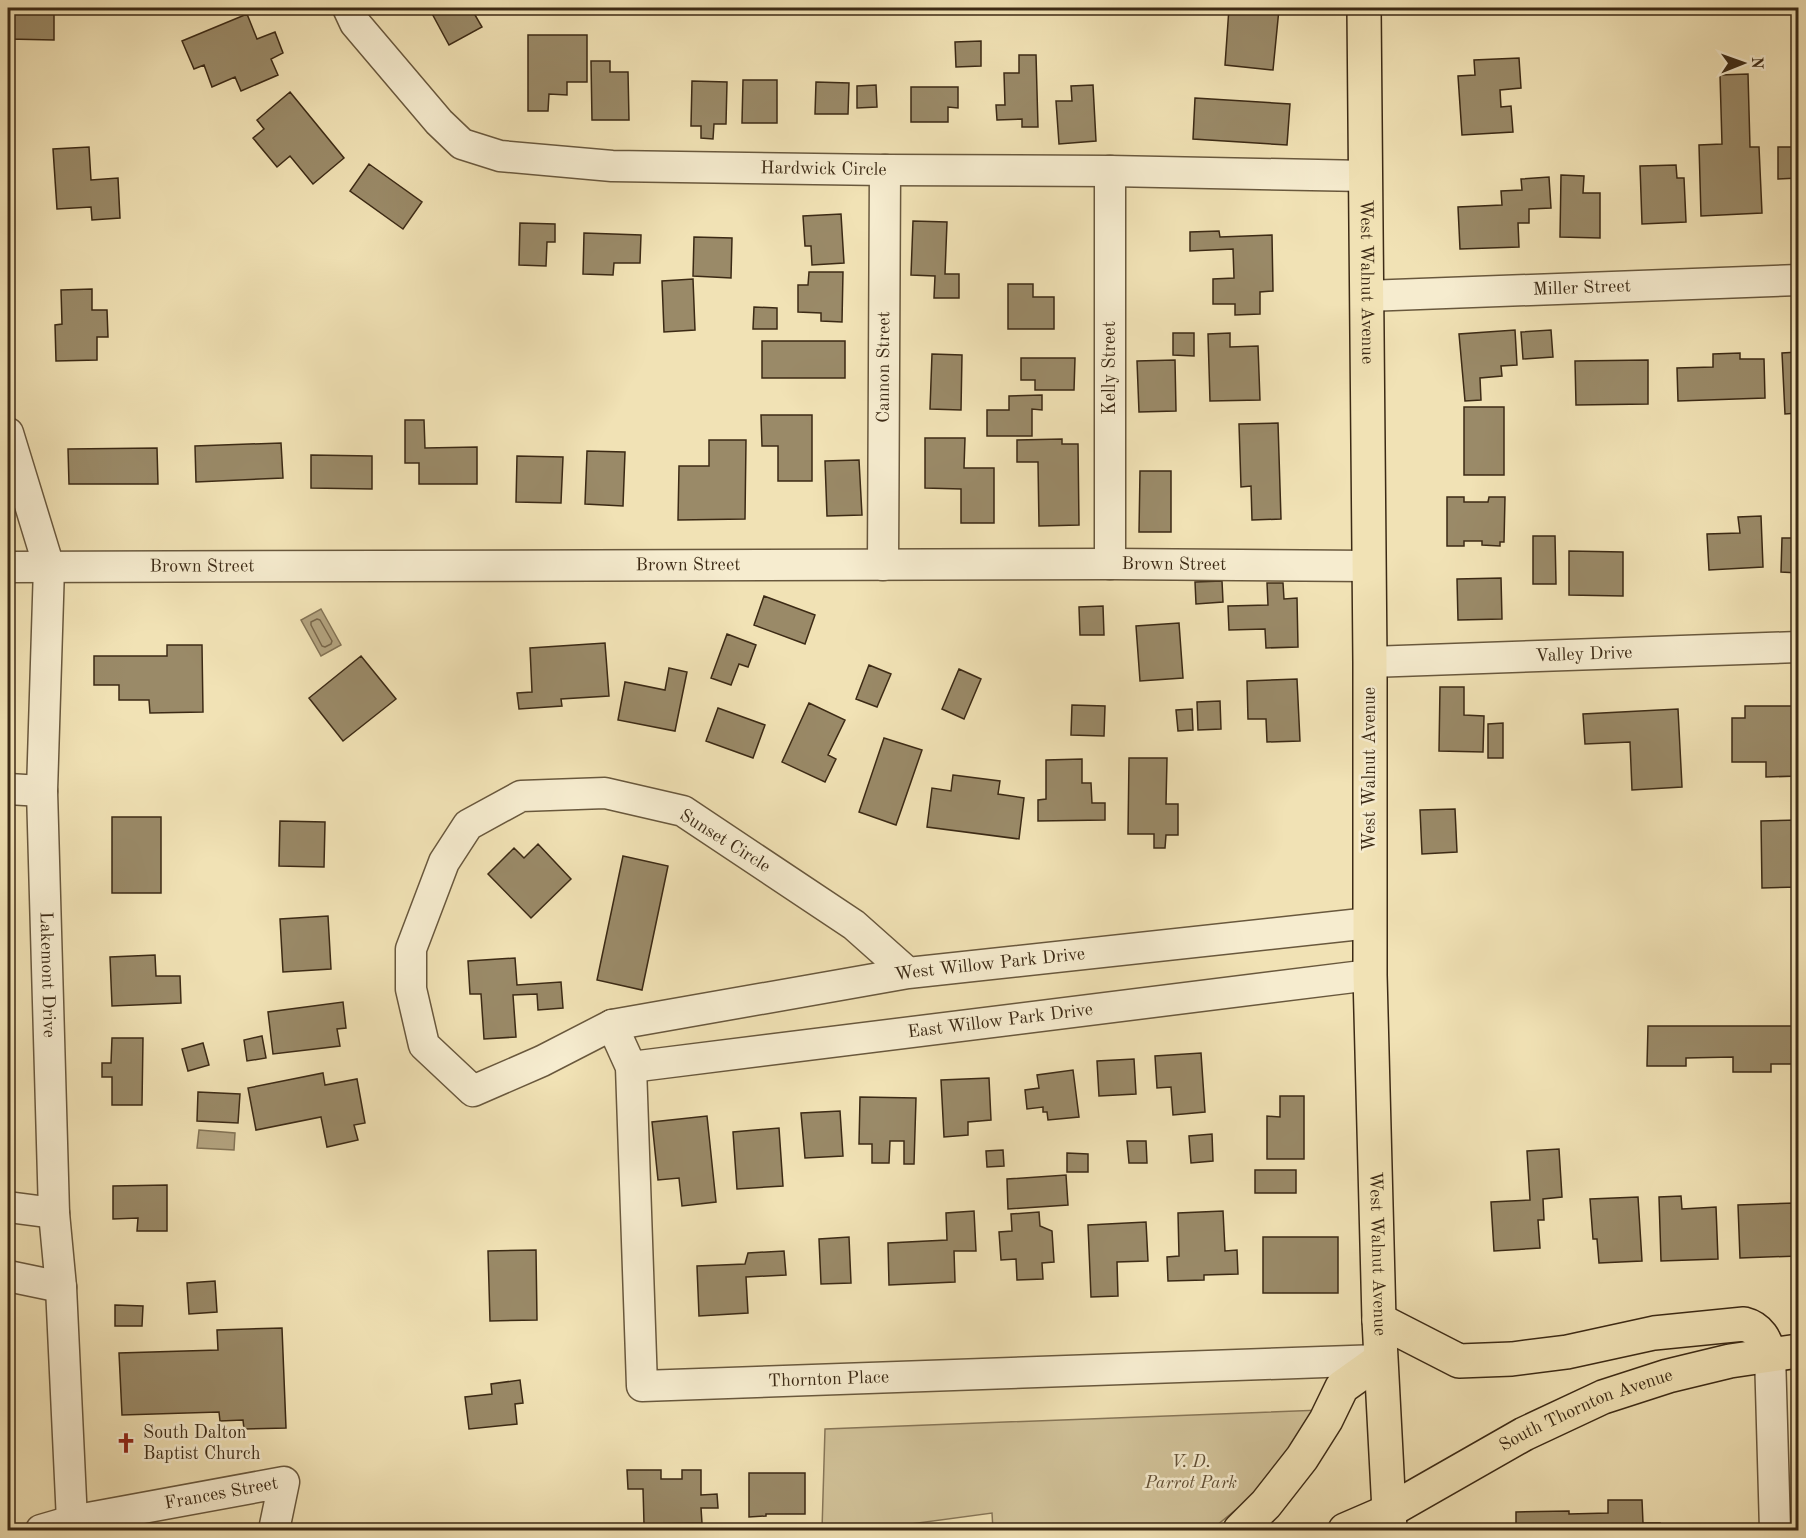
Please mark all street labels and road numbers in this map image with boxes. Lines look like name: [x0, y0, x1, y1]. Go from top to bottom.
street label: Hardwick Circle: [760, 159, 887, 179]
street label: West Walnut Avenue: [1357, 200, 1376, 364]
street label: Miller Street: [1532, 277, 1631, 299]
street label: Cannon Street: [875, 311, 893, 423]
street label: Kelly Street: [1101, 321, 1119, 415]
street label: Brown Street: [1121, 555, 1227, 574]
street label: Brown Street: [635, 556, 740, 574]
street label: Brown Street: [149, 557, 255, 576]
street label: Valley Drive: [1535, 644, 1633, 665]
street label: West Walnut Avenue: [1361, 687, 1379, 851]
street label: Sunset Circle: [676, 806, 774, 876]
street label: Lakemont Drive: [36, 911, 58, 1038]
street label: West Willow Park Drive: [893, 945, 1086, 984]
street label: East Willow Park Drive: [906, 1001, 1094, 1042]
street label: West Walnut Avenue: [1366, 1171, 1389, 1337]
street label: South Thornton Avenue: [1496, 1366, 1675, 1455]
street label: Thornton Place: [768, 1368, 889, 1391]
street label: Frances Street: [163, 1474, 279, 1513]

